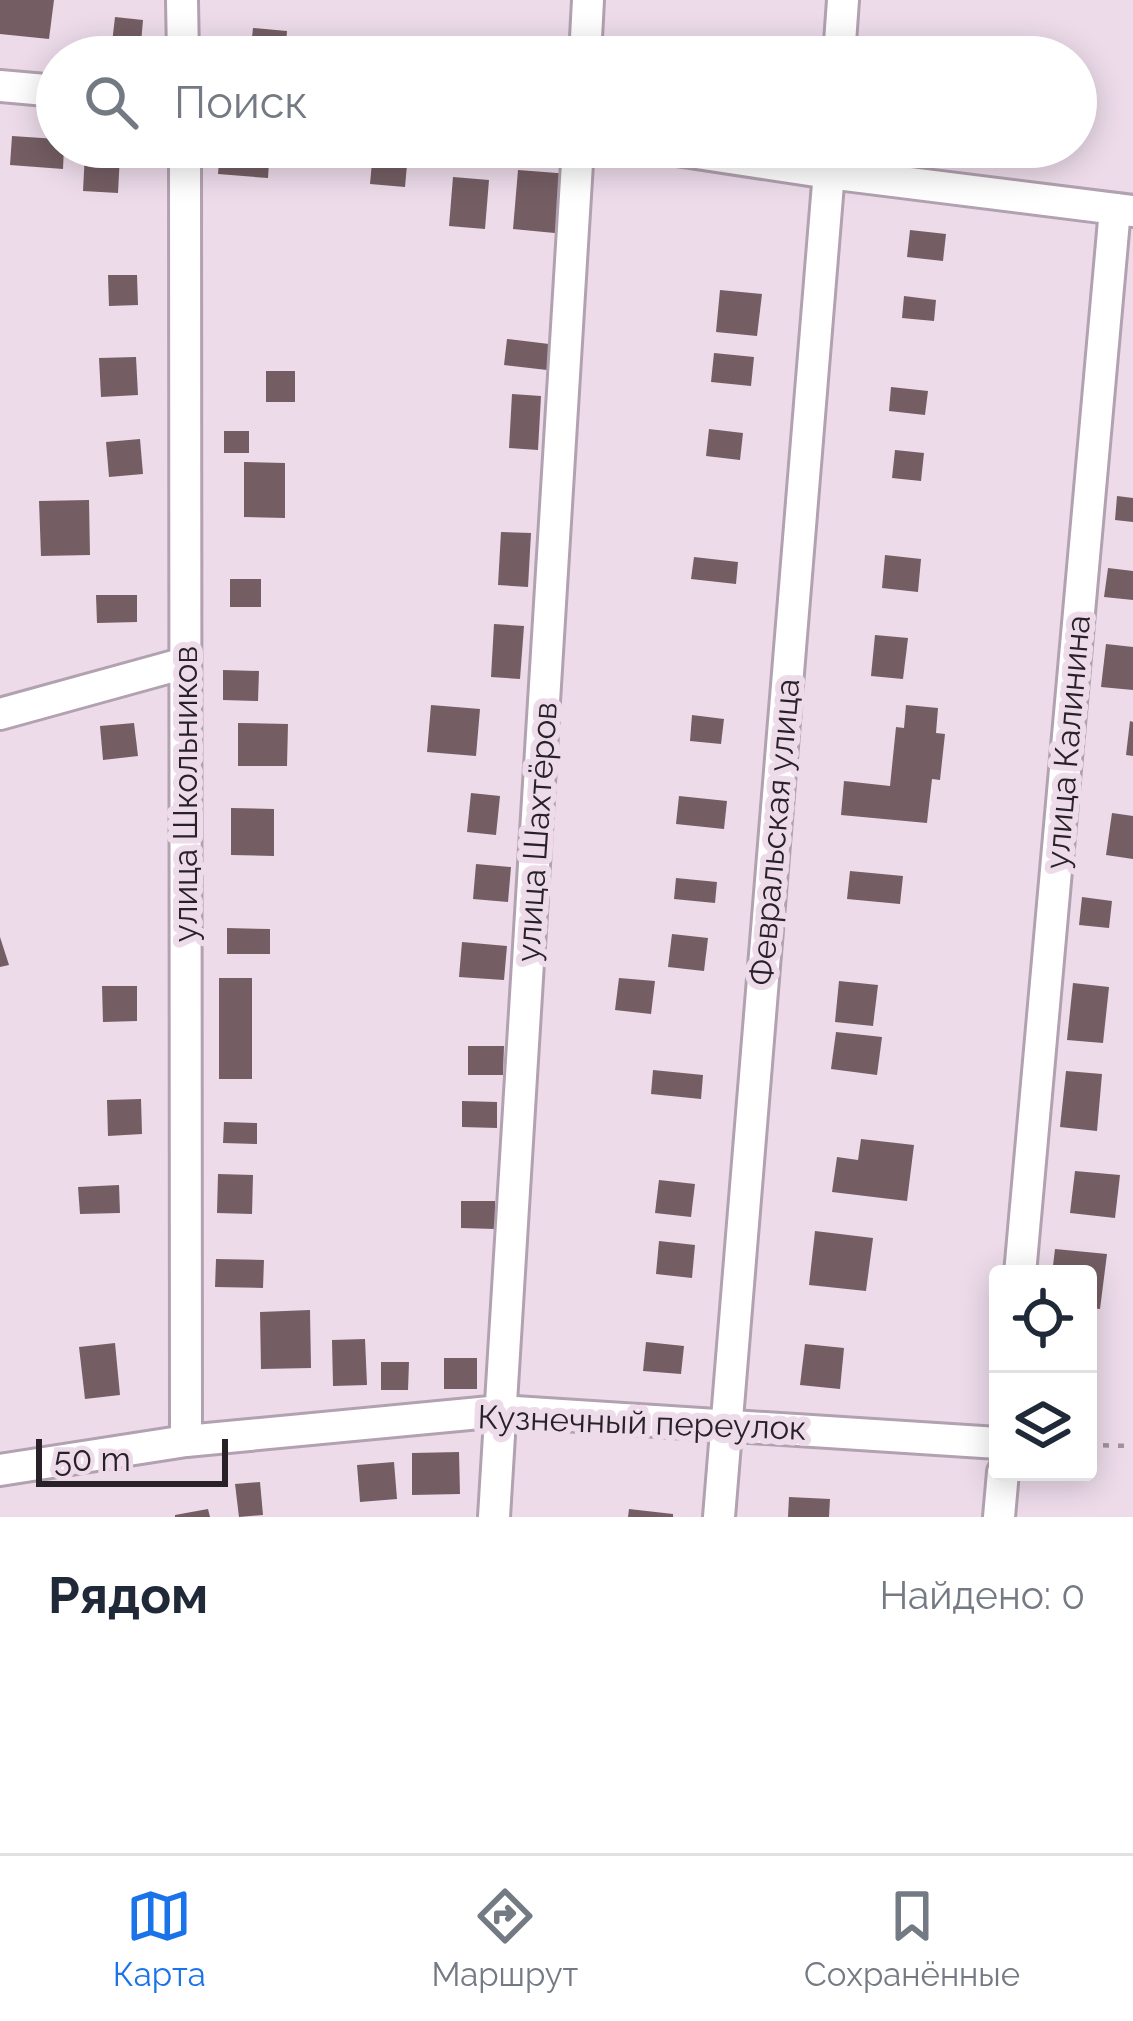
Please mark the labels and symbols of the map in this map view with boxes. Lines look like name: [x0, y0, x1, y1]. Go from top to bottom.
street label: улица Калинина: [1037, 613, 1098, 871]
street label: улица Школьников: [166, 646, 205, 942]
street label: Февральская улица: [742, 677, 807, 987]
street label: улица Шахтёров: [508, 701, 565, 963]
street label: Кузнечный переулок: [477, 1397, 807, 1448]
scale bar: [36, 1433, 228, 1486]

